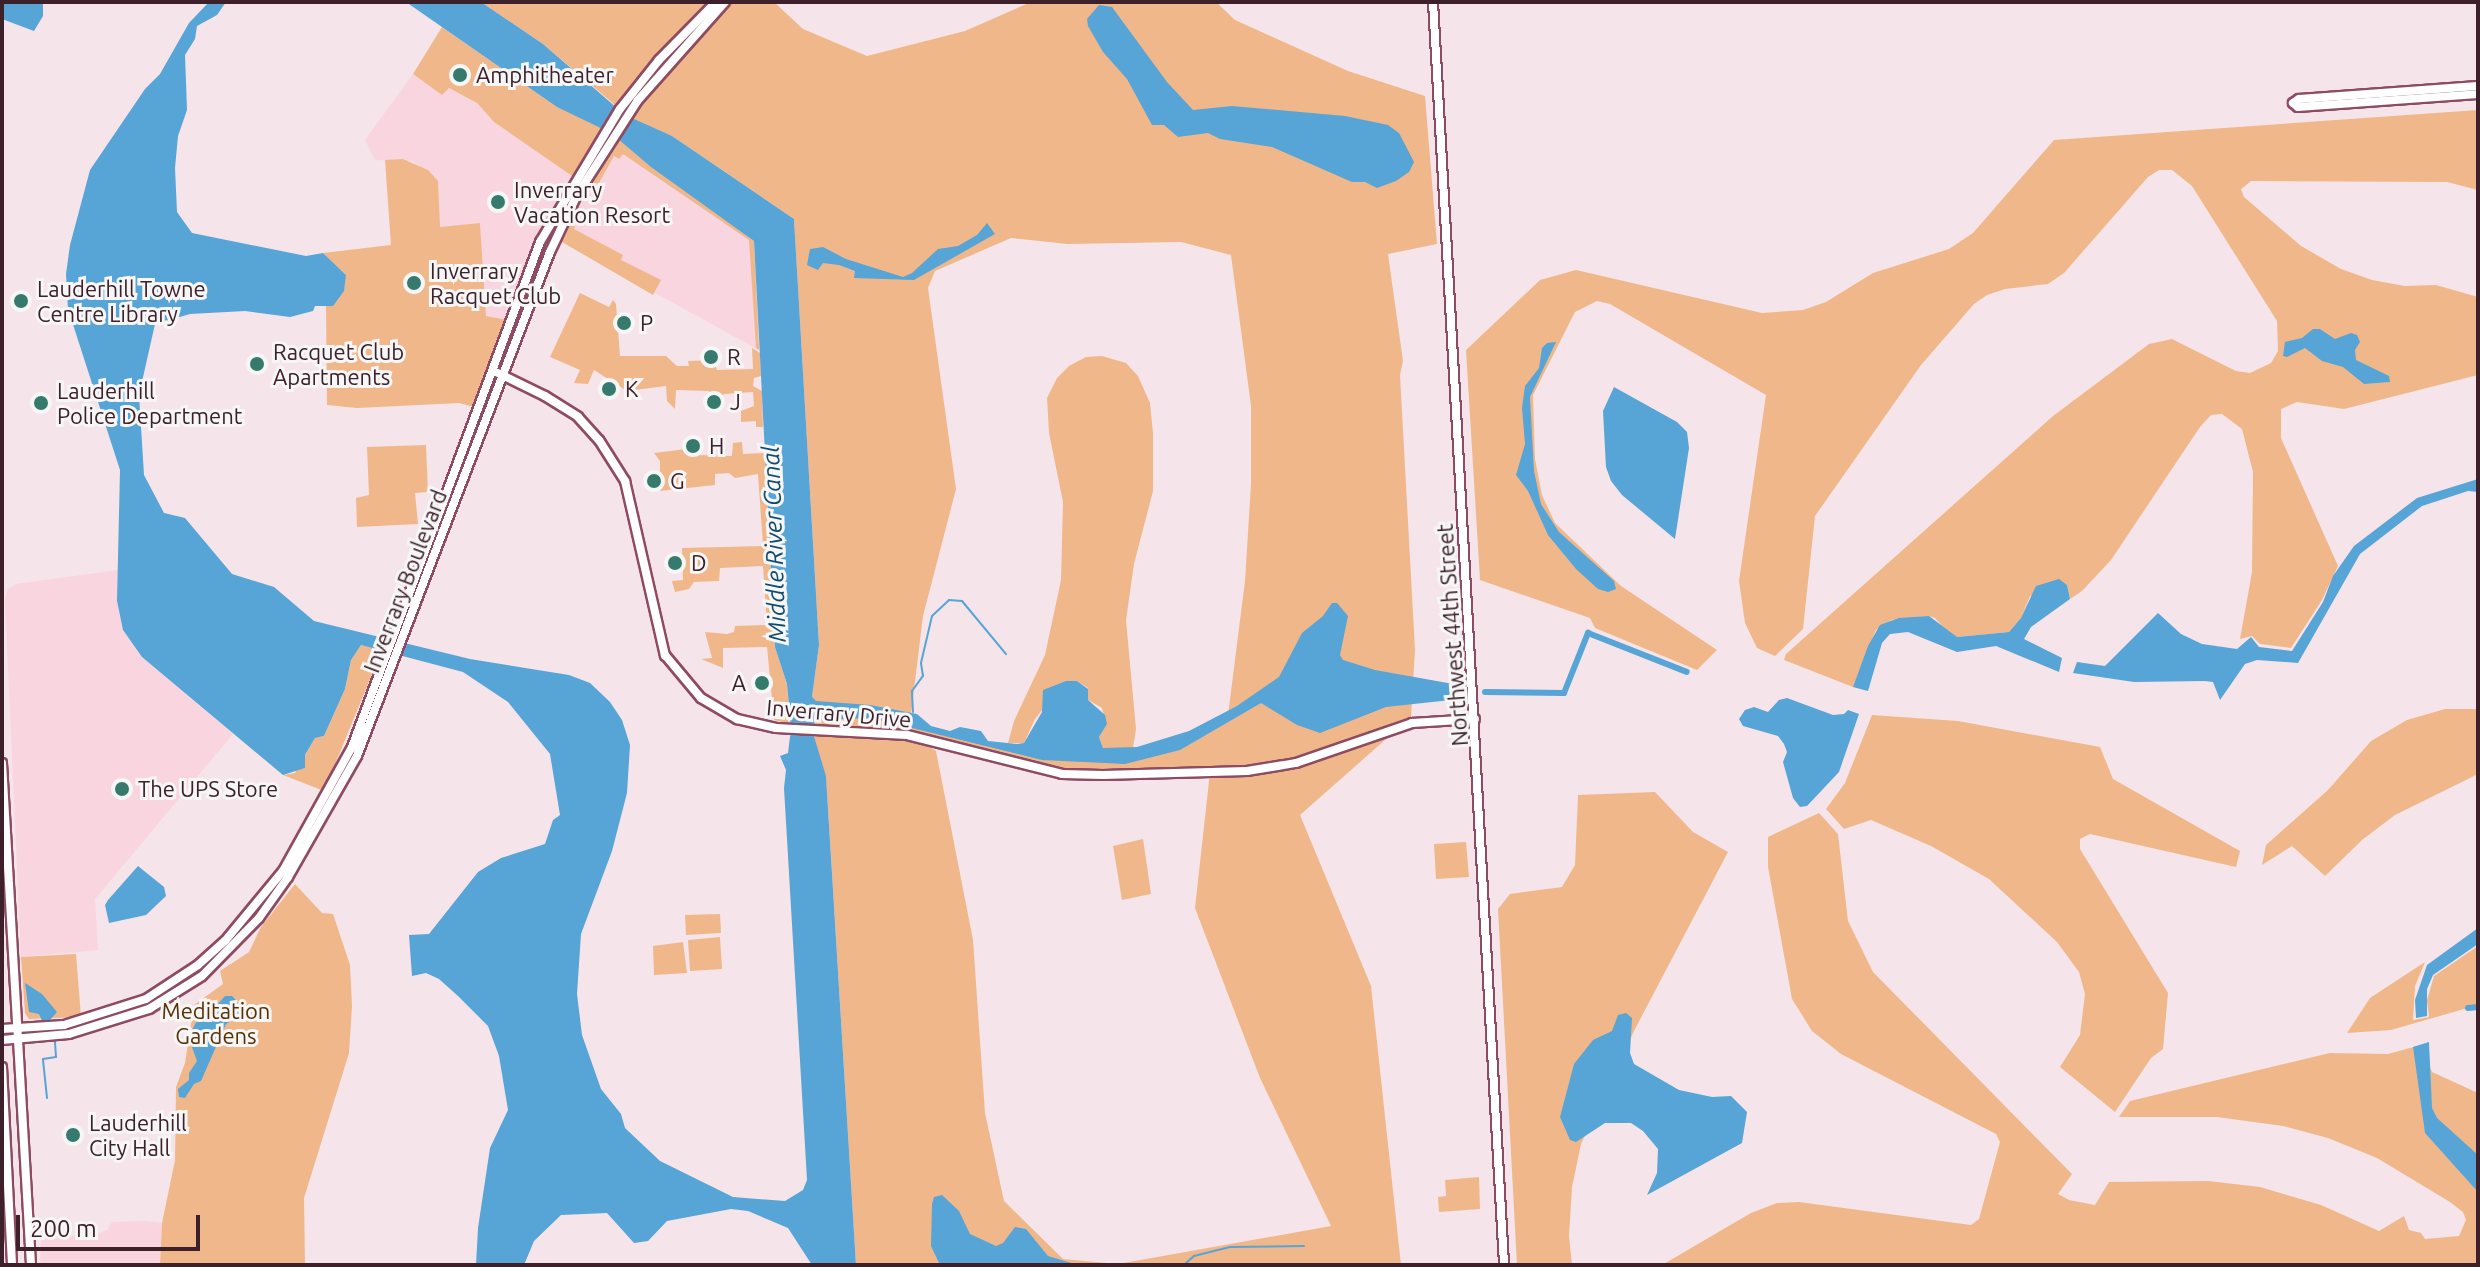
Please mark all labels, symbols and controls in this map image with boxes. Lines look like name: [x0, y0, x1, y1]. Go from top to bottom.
place label: Amphitheater: [476, 62, 614, 88]
marker: Amphitheater: [451, 66, 469, 84]
place label: Inverrary Vacation Resort: [514, 176, 670, 228]
marker: Inverrary Vacation Resort: [489, 193, 507, 211]
place label: Inverrary Racquet Club: [430, 257, 561, 308]
marker: Inverrary Racquet Club: [405, 274, 423, 292]
place label: Lauderhill Towne Centre Library: [37, 275, 206, 326]
marker: Lauderhill Towne Centre Library: [12, 292, 30, 310]
place label: P: [640, 310, 653, 336]
marker: P: [615, 314, 633, 332]
place label: Racquet Club Apartments: [273, 338, 404, 390]
place label: R: [727, 344, 741, 370]
marker: R: [702, 348, 720, 366]
marker: Racquet Club Apartments: [248, 355, 266, 373]
place label: K: [625, 376, 638, 402]
place label: Lauderhill Police Department: [57, 377, 242, 428]
marker: K: [600, 380, 618, 398]
place label: J: [730, 389, 741, 415]
marker: J: [705, 393, 723, 411]
marker: Lauderhill Police Department: [32, 394, 50, 412]
place label: H: [709, 433, 724, 459]
marker: H: [684, 437, 702, 455]
water label: Middle River Canal: [756, 445, 792, 643]
place label: G: [670, 468, 685, 494]
marker: G: [645, 472, 663, 490]
street label: Inverrary Boulevard: [358, 486, 452, 676]
street label: Northwest 44th Street: [1431, 523, 1473, 747]
place label: D: [691, 550, 707, 576]
marker: D: [666, 554, 684, 572]
place label: A: [732, 670, 746, 696]
marker: A: [753, 674, 771, 692]
street label: Inverrary Drive: [765, 694, 913, 732]
place label: The UPS Store: [138, 776, 278, 802]
marker: The UPS Store: [113, 780, 131, 798]
park label: Meditation Gardens: [162, 997, 270, 1048]
place label: Lauderhill City Hall: [89, 1109, 187, 1160]
marker: Lauderhill City Hall: [64, 1126, 82, 1144]
scale bar: [20, 1199, 204, 1249]
text: 200 m: [30, 1215, 97, 1242]

